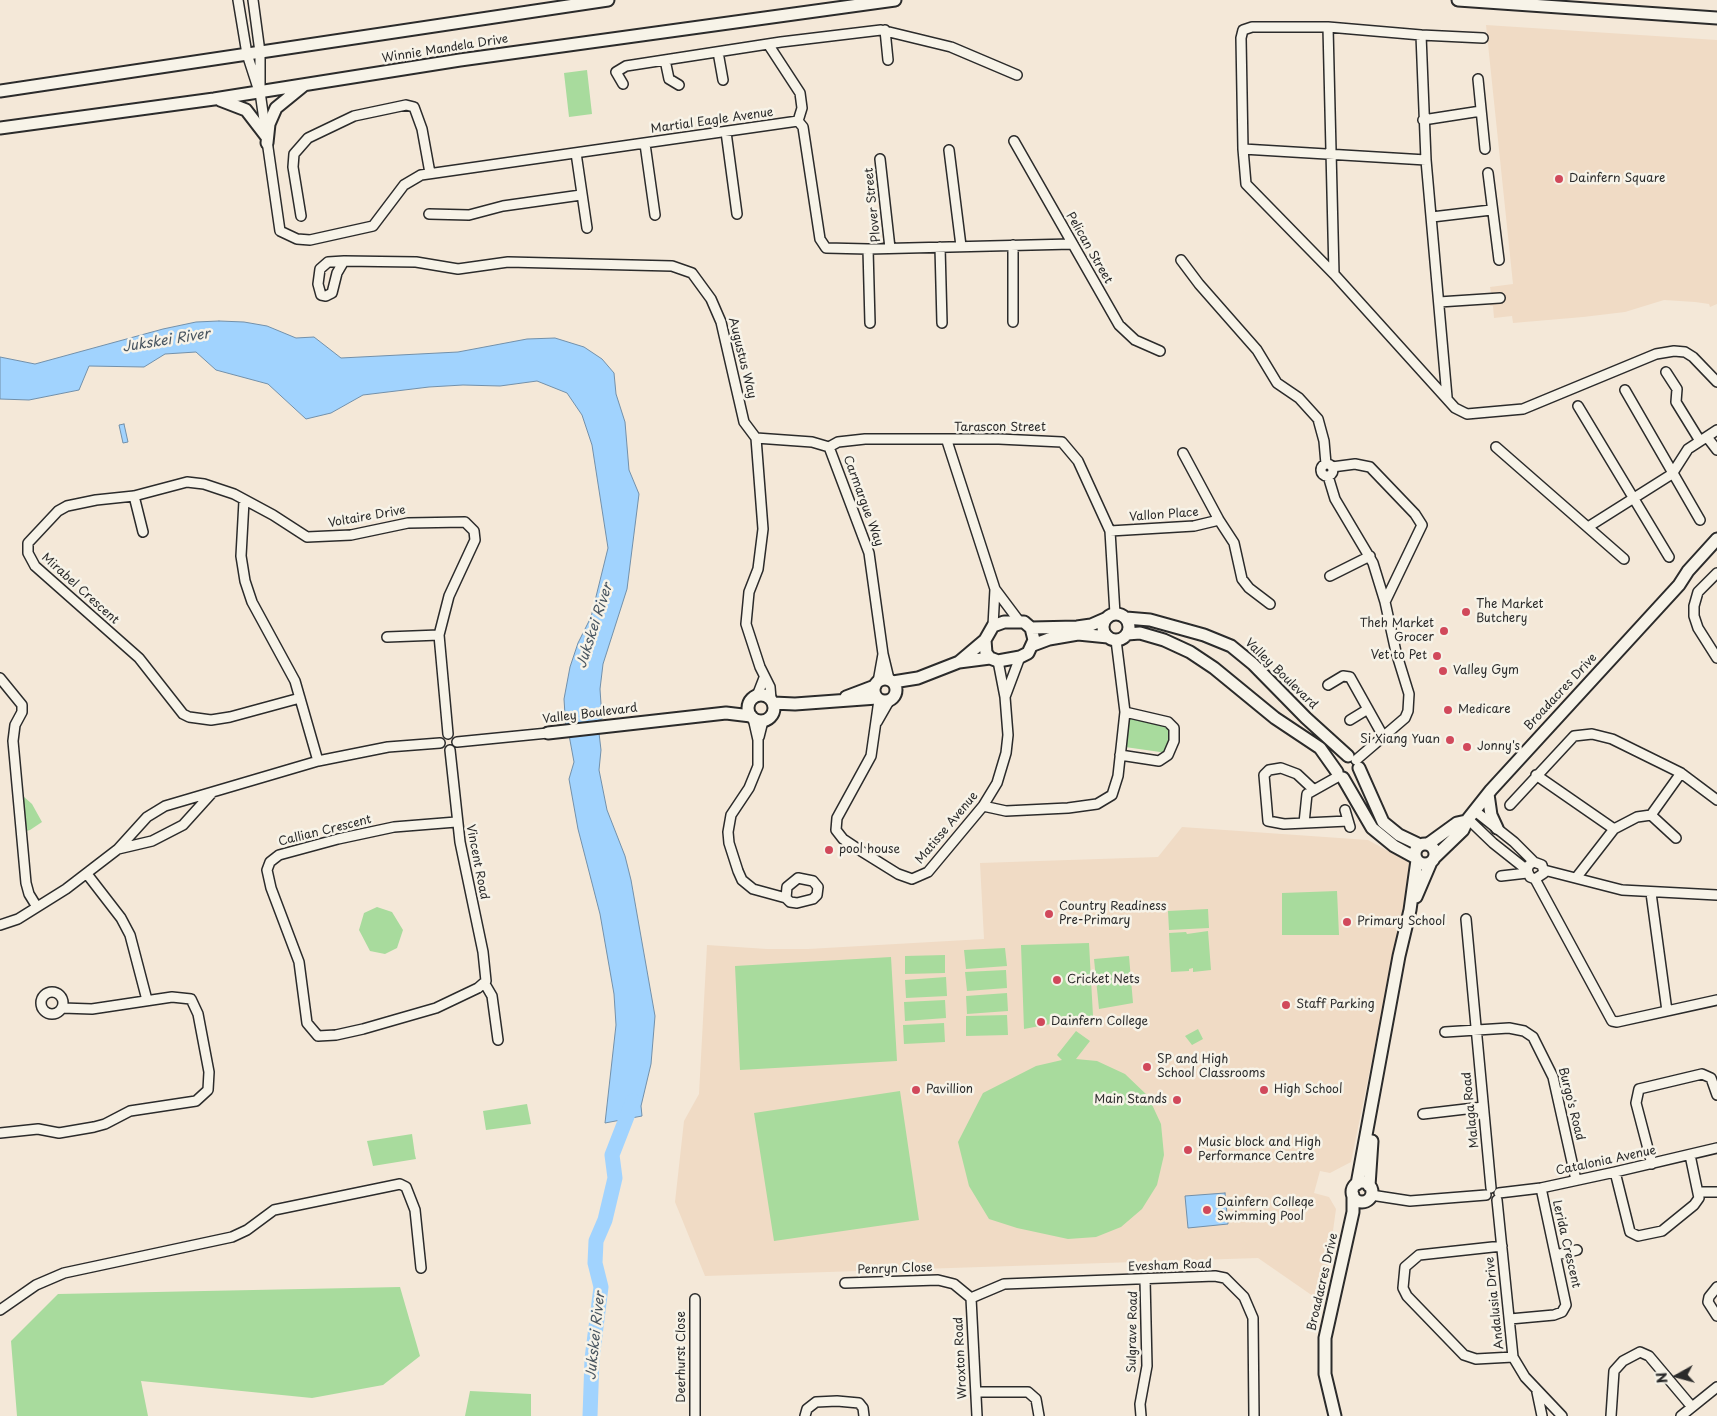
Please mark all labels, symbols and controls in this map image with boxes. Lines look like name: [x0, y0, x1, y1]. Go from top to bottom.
street label: Winnie Mandela Drive: [381, 32, 509, 66]
street label: Martial Eagle Avenue: [650, 105, 774, 137]
street label: Plover Street: [862, 167, 884, 243]
place label: Dainfern Square: [1569, 172, 1665, 186]
marker: Dainfern Square: [1553, 173, 1565, 185]
street label: Pelican Street: [1063, 210, 1115, 286]
street label: Augustus Way: [725, 316, 759, 400]
water label: Jukskei River: [121, 326, 211, 356]
street label: Tarascon Street: [954, 421, 1046, 435]
street label: Carmargue Way: [840, 454, 886, 548]
street label: Voltaire Drive: [327, 503, 407, 531]
street label: Vallon Place: [1129, 505, 1199, 525]
street label: Mirabel Crescent: [38, 551, 122, 627]
water label: Jukskei River: [573, 581, 617, 671]
place label: The Market Butchery: [1476, 598, 1543, 626]
marker: The Market Butchery: [1460, 606, 1472, 618]
place label: Theh Market Grocer: [1360, 617, 1434, 645]
marker: Theh Market Grocer: [1438, 625, 1450, 637]
street label: Valley Boulevard: [1242, 636, 1320, 712]
place label: Vet to Pet: [1371, 649, 1427, 663]
marker: Vet to Pet: [1431, 650, 1443, 662]
street label: Broadacres Drive: [1522, 651, 1600, 733]
place label: Valley Gym: [1453, 664, 1519, 678]
marker: Valley Gym: [1437, 665, 1449, 677]
street label: Valley Boulevard: [542, 701, 638, 727]
place label: Medicare: [1458, 703, 1511, 717]
marker: Medicare: [1442, 704, 1454, 716]
place label: Si Xiang Yuan: [1360, 733, 1440, 747]
marker: Si Xiang Yuan: [1444, 734, 1456, 746]
place label: Jonny's: [1477, 740, 1520, 754]
marker: Jonny's: [1461, 741, 1473, 753]
street label: Matisse Avenue: [913, 789, 981, 867]
street label: Callian Crescent: [277, 812, 373, 850]
street label: Vincent Road: [463, 823, 491, 901]
place label: pool house: [839, 843, 900, 857]
marker: pool house: [823, 844, 835, 856]
place label: Country Readiness Pre-Primary: [1059, 900, 1166, 928]
marker: Country Readiness Pre-Primary: [1043, 908, 1055, 920]
place label: Primary School: [1357, 915, 1445, 929]
marker: Primary School: [1341, 916, 1353, 928]
place label: Cricket Nets: [1067, 973, 1140, 987]
marker: Cricket Nets: [1051, 974, 1063, 986]
place label: Staff Parking: [1296, 998, 1375, 1012]
marker: Staff Parking: [1280, 999, 1292, 1011]
place label: Dainfern College: [1051, 1015, 1148, 1029]
marker: Dainfern College: [1035, 1016, 1047, 1028]
place label: SP and High School Classrooms: [1157, 1053, 1265, 1081]
marker: SP and High School Classrooms: [1141, 1061, 1153, 1073]
street label: Burgo's Road: [1555, 1066, 1587, 1142]
street label: Malaga Road: [1460, 1071, 1482, 1149]
place label: Pavillion: [926, 1083, 973, 1097]
place label: High School: [1274, 1083, 1342, 1097]
marker: Pavillion: [910, 1084, 922, 1096]
marker: High School: [1258, 1084, 1270, 1096]
place label: Main Stands: [1094, 1093, 1167, 1107]
marker: Main Stands: [1171, 1094, 1183, 1106]
place label: Music block and High Performance Centre: [1198, 1136, 1321, 1164]
street label: Catalonia Avenue: [1555, 1143, 1657, 1179]
marker: Music block and High Performance Centre: [1182, 1144, 1194, 1156]
place label: Dainfern College Swimming Pool: [1217, 1196, 1314, 1224]
street label: Lerida Crescent: [1549, 1199, 1583, 1289]
marker: Dainfern College Swimming Pool: [1201, 1204, 1213, 1216]
street label: Broadacres Drive: [1305, 1232, 1341, 1332]
street label: Andalusia Drive: [1483, 1256, 1507, 1350]
street label: Evesham Road: [1128, 1257, 1212, 1275]
street label: Penryn Close: [857, 1260, 933, 1278]
water label: Jukskei River: [583, 1291, 609, 1381]
street label: Sulgrave Road: [1125, 1291, 1141, 1373]
street label: Deerhurst Close: [675, 1311, 689, 1403]
street label: Wroxton Road: [952, 1316, 970, 1400]
north arrow: [1652, 1351, 1702, 1401]
text: N: [1651, 1371, 1673, 1385]

